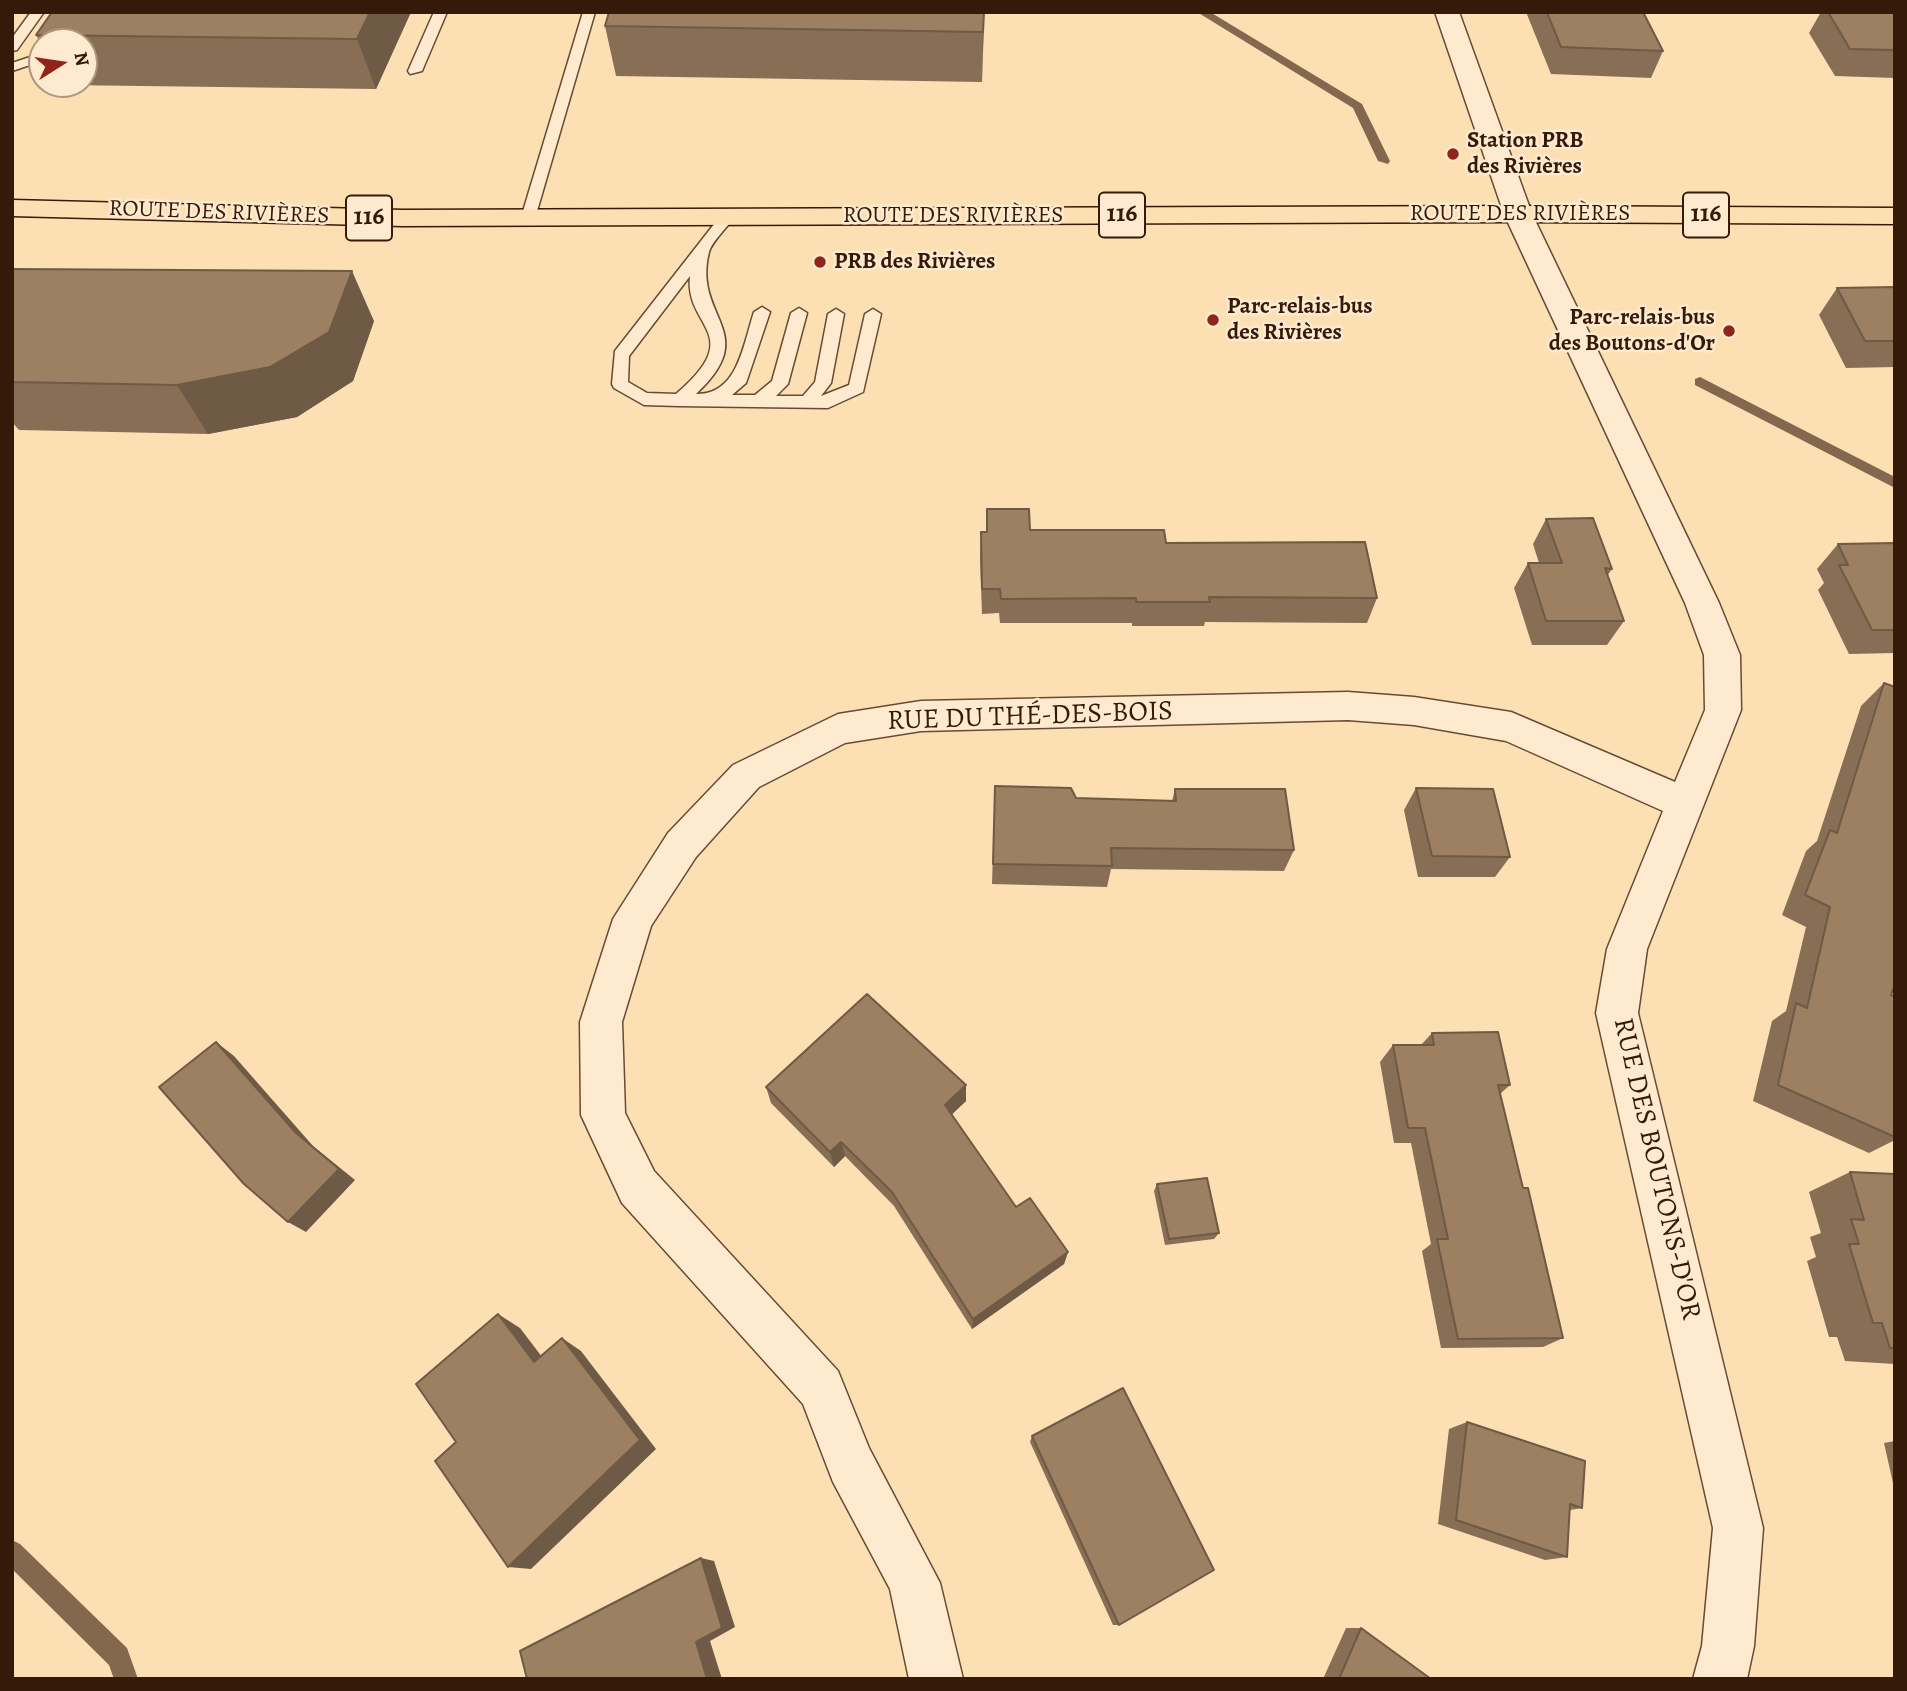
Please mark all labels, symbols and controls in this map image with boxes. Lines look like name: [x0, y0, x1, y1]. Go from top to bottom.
north arrow: [28, 28, 98, 98]
text: N: [67, 50, 96, 69]
place label: Station PRB des Rivières: [1467, 127, 1584, 181]
marker: Station PRB des Rivières: [1445, 146, 1461, 162]
road number: 116: [1099, 192, 1145, 238]
road number: 116: [1683, 192, 1729, 238]
street label: ROUTE DES RIVIÈRES: [108, 195, 330, 231]
road number: 116: [346, 196, 392, 240]
street label: ROUTE DES RIVIÈRES: [1410, 200, 1630, 228]
street label: ROUTE DES RIVIÈRES: [843, 202, 1063, 230]
place label: PRB des Rivières: [834, 248, 995, 276]
marker: PRB des Rivières: [812, 254, 828, 270]
place label: Parc-relais-bus des Rivières: [1227, 293, 1373, 347]
place label: Parc-relais-bus des Boutons-d'Or: [1549, 304, 1715, 358]
marker: Parc-relais-bus des Rivières: [1205, 312, 1221, 328]
marker: Parc-relais-bus des Boutons-d'Or: [1721, 323, 1737, 339]
street label: RUE DU THÉ-DES-BOIS: [887, 695, 1173, 739]
street label: RUE DES BOUTONS-D'OR: [1605, 1015, 1707, 1323]

